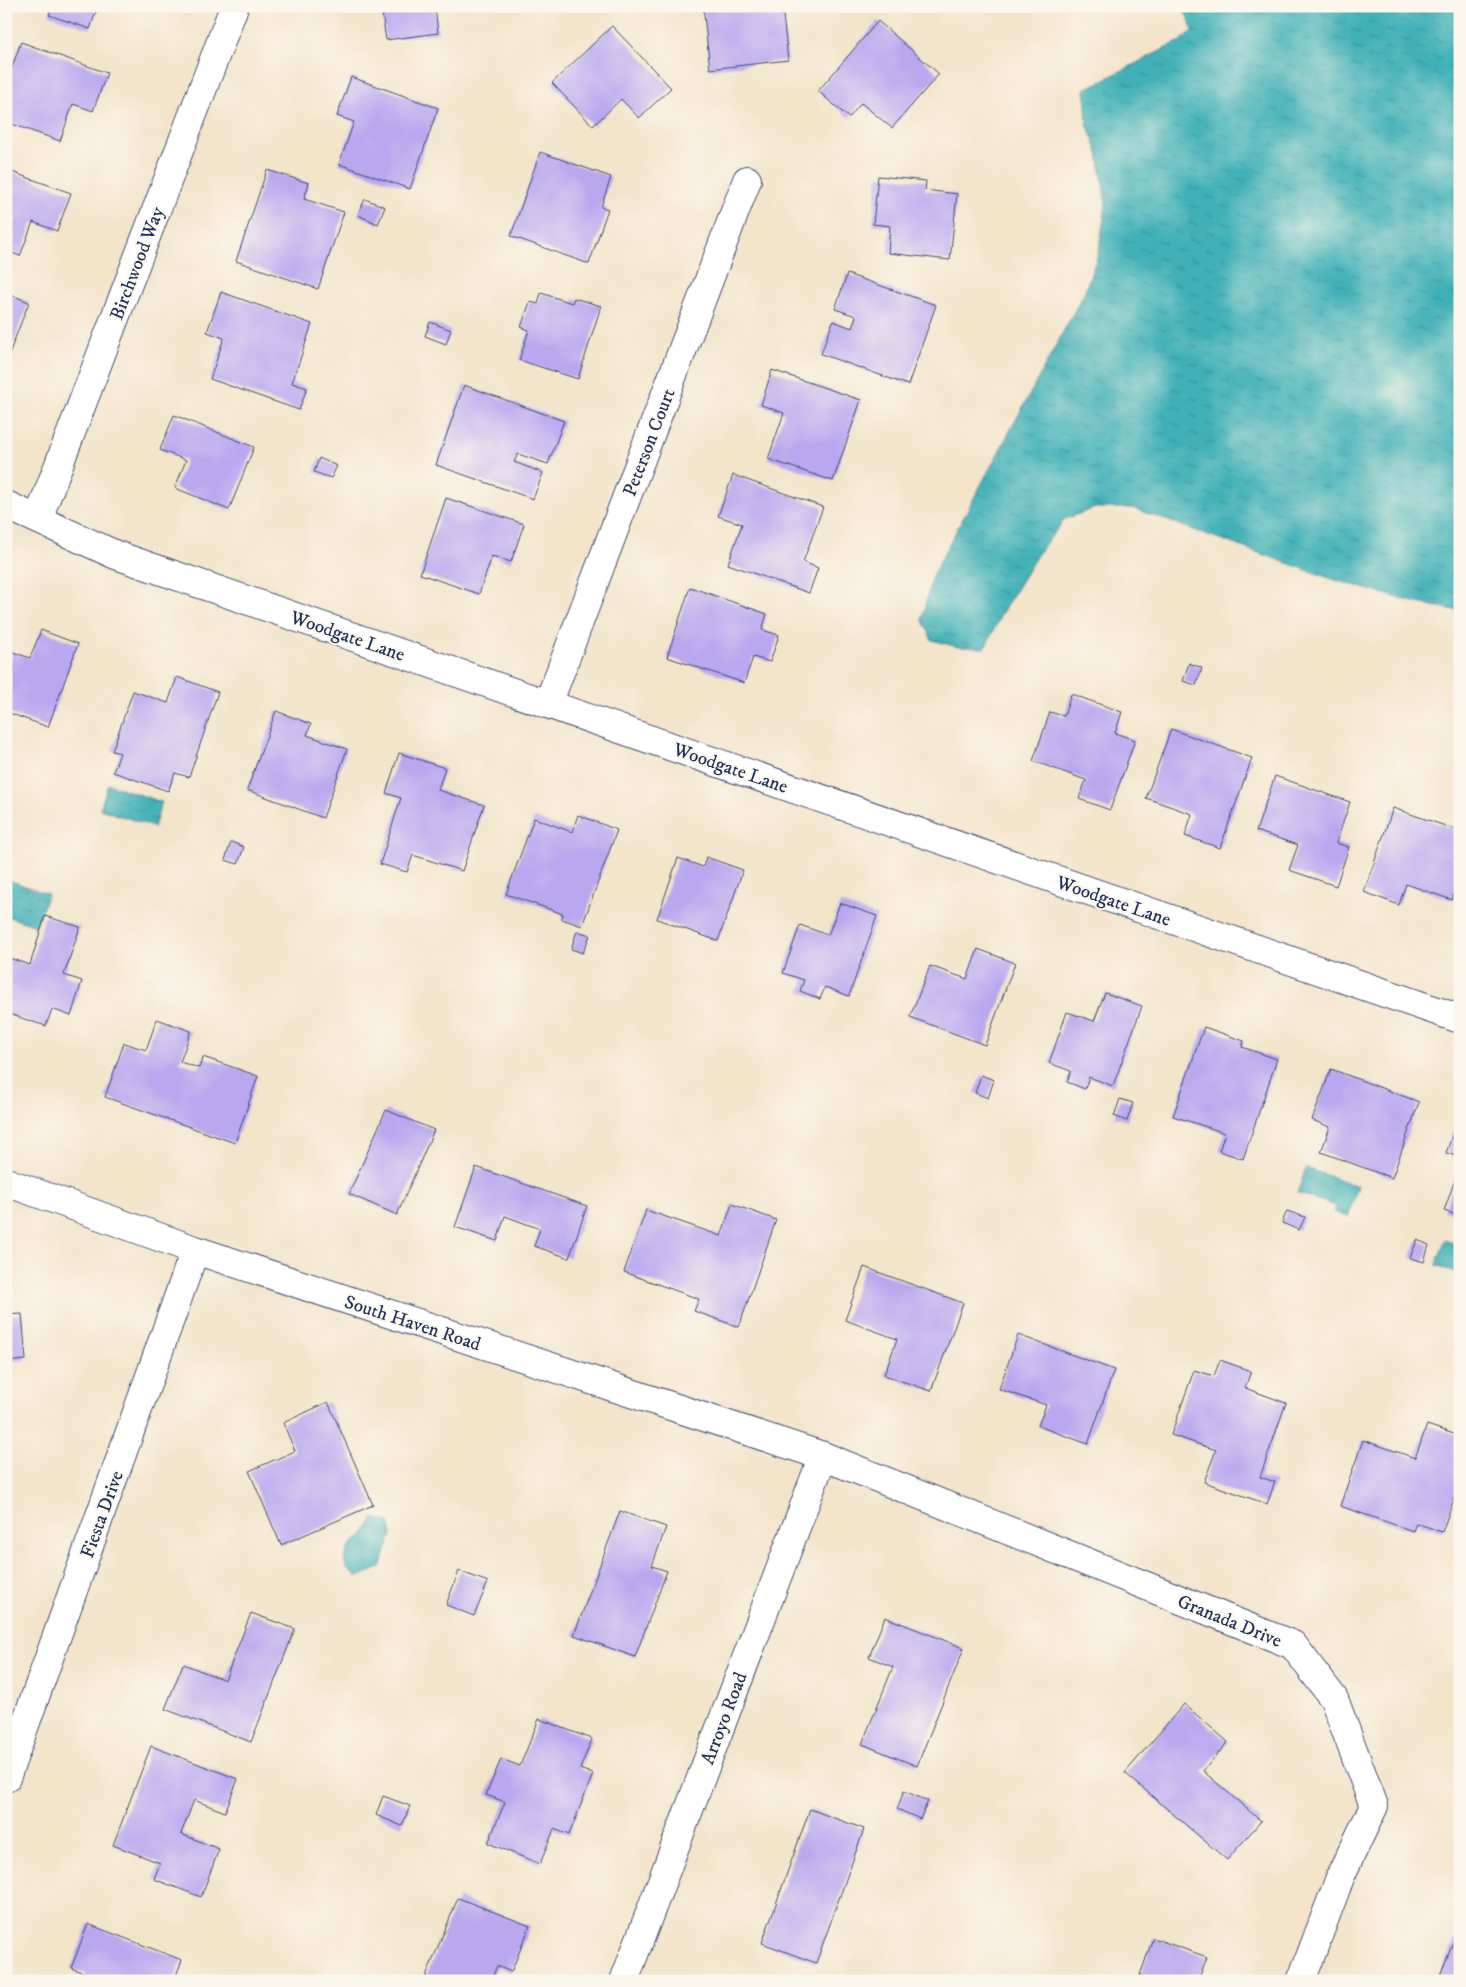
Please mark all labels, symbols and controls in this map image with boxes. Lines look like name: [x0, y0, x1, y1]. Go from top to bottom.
street label: Birchwood Way: [105, 203, 170, 323]
street label: Peterson Court: [618, 385, 680, 500]
street label: Woodgate Lane: [286, 606, 408, 667]
street label: Woodgate Lane: [669, 738, 791, 799]
street label: Woodgate Lane: [1052, 871, 1174, 932]
street label: South Haven Road: [341, 1291, 484, 1356]
street label: Fiesta Drive: [76, 1468, 129, 1561]
street label: Granada Drive: [1174, 1590, 1285, 1653]
street label: Arroyo Road: [696, 1669, 753, 1768]

